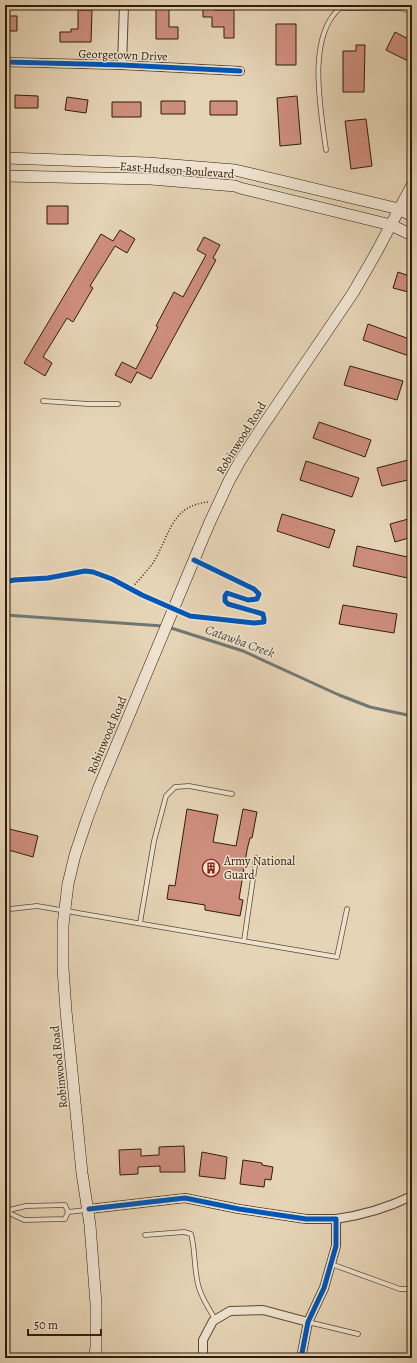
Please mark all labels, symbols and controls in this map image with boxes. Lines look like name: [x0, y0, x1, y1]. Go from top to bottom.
street label: Georgetown Drive: [78, 45, 168, 65]
street label: East Hudson Boulevard: [119, 158, 235, 182]
street label: Robinwood Road: [212, 398, 270, 477]
water label: Catawba Creek: [203, 621, 277, 661]
street label: Robinwood Road: [83, 693, 131, 776]
place label: Army National Guard: [223, 853, 295, 883]
building icon: Army National Guard: [201, 858, 221, 878]
street label: Robinwood Road: [47, 1024, 71, 1109]
scale bar: [28, 1311, 101, 1337]
text: 50 m: [34, 1317, 58, 1333]

